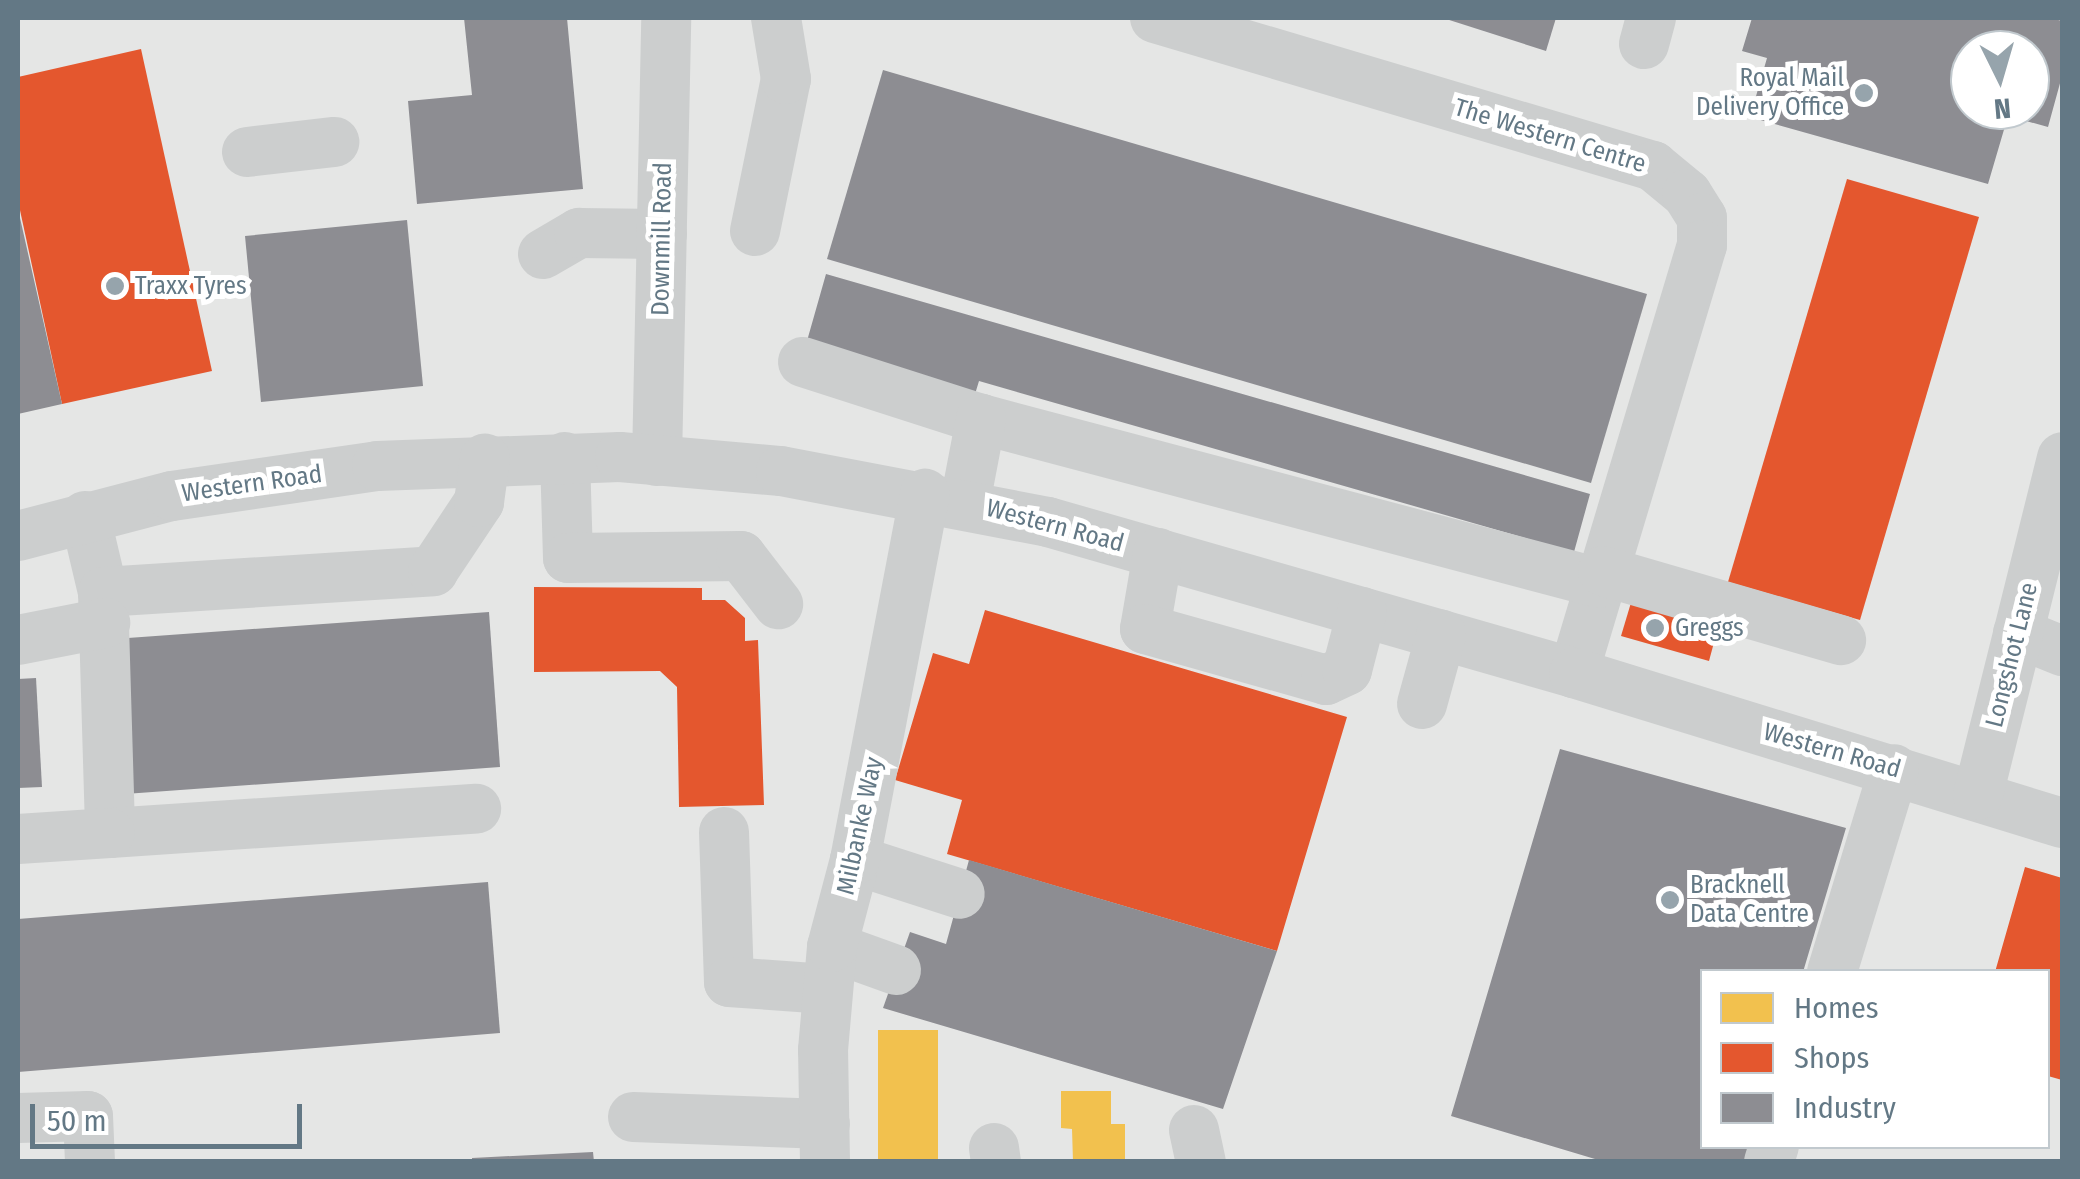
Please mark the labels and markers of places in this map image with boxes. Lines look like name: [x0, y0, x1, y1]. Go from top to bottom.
place label: Royal Mail Delivery Office: [1696, 64, 1844, 123]
marker: Royal Mail Delivery Office: [1853, 82, 1875, 104]
place label: Traxx Tyres: [135, 271, 247, 301]
marker: Traxx Tyres: [104, 275, 126, 297]
place label: Greggs: [1675, 613, 1744, 643]
marker: Greggs: [1644, 617, 1666, 639]
place label: Bracknell Data Centre: [1690, 871, 1809, 930]
marker: Bracknell Data Centre: [1659, 889, 1681, 911]

